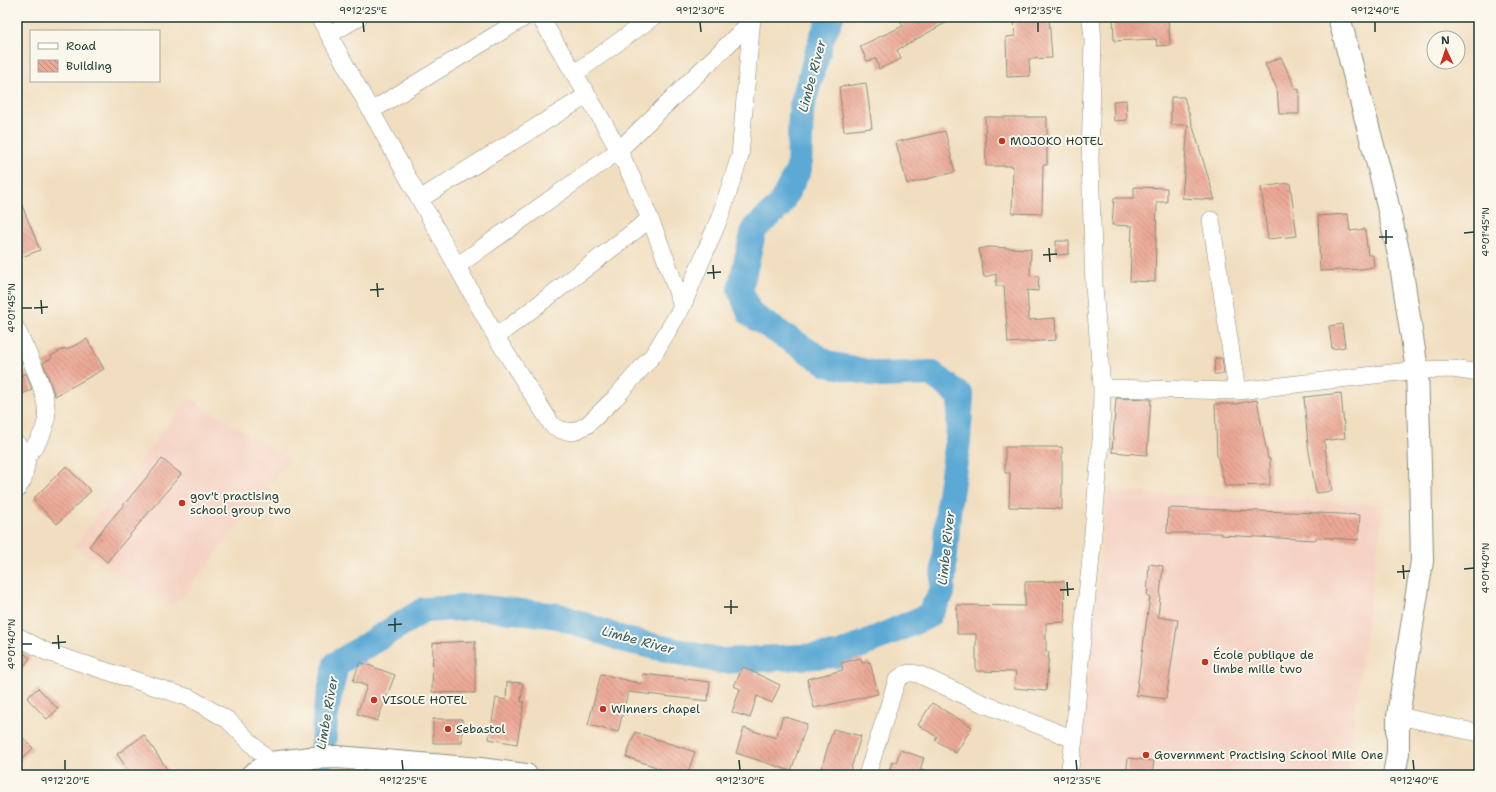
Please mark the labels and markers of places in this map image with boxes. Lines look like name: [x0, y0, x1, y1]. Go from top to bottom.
place label: MOJOKO HOTEL: [1010, 133, 1104, 149]
marker: MOJOKO HOTEL: [997, 136, 1007, 146]
place label: gov't practising school group two: [190, 488, 291, 518]
marker: gov't practising school group two: [177, 498, 187, 508]
place label: École publique de limbe mille two: [1213, 647, 1314, 677]
marker: École publique de limbe mille two: [1200, 657, 1210, 667]
place label: VISOLE HOTEL: [382, 692, 467, 708]
marker: VISOLE HOTEL: [369, 695, 379, 705]
place label: Winners chapel: [611, 701, 700, 717]
marker: Winners chapel: [598, 704, 608, 714]
place label: Sebastol: [456, 721, 505, 737]
marker: Sebastol: [443, 724, 453, 734]
place label: Government Practising School Mile One: [1154, 747, 1384, 763]
marker: Government Practising School Mile One: [1141, 750, 1151, 760]

